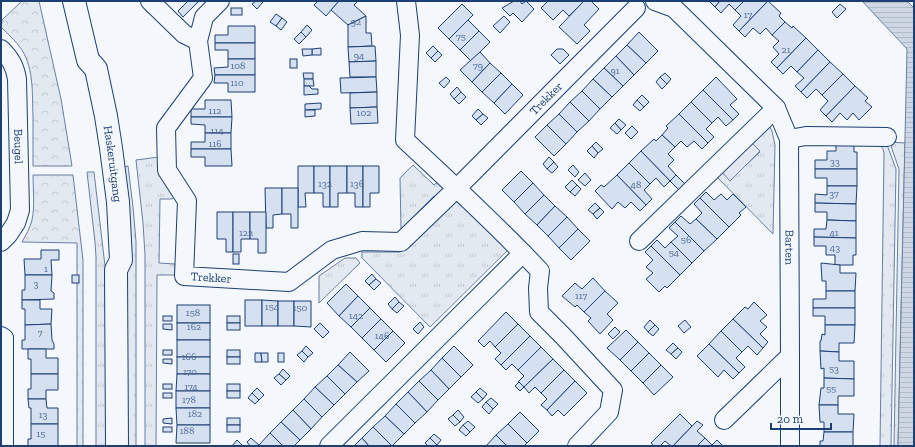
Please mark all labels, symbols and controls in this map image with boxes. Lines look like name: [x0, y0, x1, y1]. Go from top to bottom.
house number: 17: [744, 9, 752, 21]
house number: 92: [351, 16, 361, 28]
house number: 75: [456, 31, 466, 43]
house number: 21: [782, 44, 791, 56]
house number: 94: [354, 50, 365, 62]
house number: 108: [231, 60, 246, 72]
house number: 79: [473, 60, 483, 72]
house number: 91: [610, 65, 620, 77]
house number: 110: [230, 77, 244, 89]
street label: Trekker: [527, 79, 565, 118]
house number: 112: [209, 105, 221, 117]
house number: 102: [357, 107, 371, 119]
street label: Haskeruitgang: [101, 124, 125, 203]
house number: 114: [210, 125, 224, 137]
street label: Beugel: [11, 129, 26, 164]
house number: 116: [208, 138, 222, 150]
house number: 33: [830, 156, 840, 168]
house number: 132: [318, 178, 332, 190]
house number: 136: [350, 178, 364, 190]
house number: 48: [631, 179, 641, 191]
house number: 37: [829, 188, 839, 200]
house number: 122: [239, 227, 253, 239]
house number: 41: [829, 227, 839, 239]
street label: Barten: [782, 230, 797, 265]
house number: 56: [681, 234, 691, 246]
house number: 43: [830, 242, 840, 254]
house number: 54: [669, 247, 680, 259]
house number: 1: [44, 263, 48, 275]
street label: Trekker: [190, 269, 232, 286]
house number: 3: [34, 278, 39, 290]
house number: 117: [575, 290, 587, 302]
house number: 154: [265, 301, 280, 313]
house number: 150: [293, 302, 308, 314]
house number: 158: [186, 307, 200, 319]
house number: 142: [349, 310, 363, 322]
house number: 162: [187, 321, 201, 333]
house number: 7: [38, 327, 43, 339]
house number: 146: [375, 330, 389, 342]
house number: 166: [182, 351, 196, 363]
house number: 53: [829, 363, 839, 375]
house number: 170: [183, 366, 197, 378]
house number: 174: [184, 381, 198, 393]
house number: 55: [826, 383, 836, 395]
house number: 178: [182, 394, 196, 406]
scale bar: [771, 405, 831, 431]
house number: 182: [188, 408, 202, 420]
house number: 13: [39, 409, 47, 421]
text: 20 m: [777, 412, 804, 426]
house number: 188: [180, 425, 194, 437]
house number: 15: [37, 428, 45, 440]

